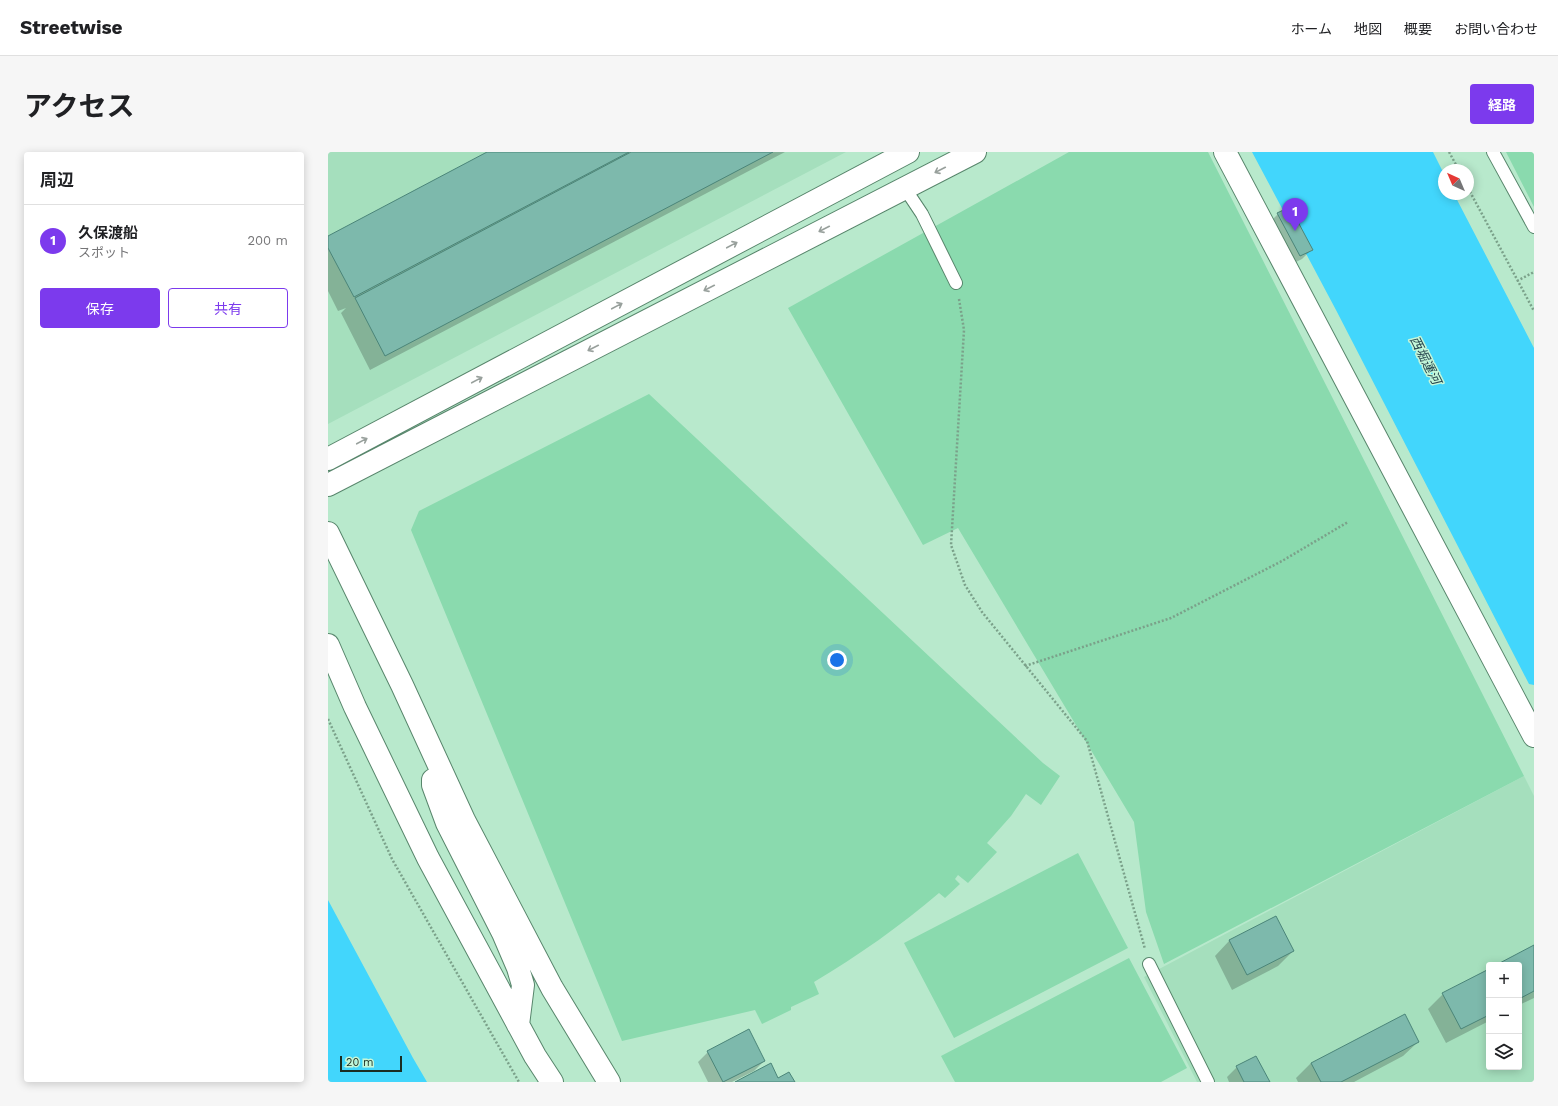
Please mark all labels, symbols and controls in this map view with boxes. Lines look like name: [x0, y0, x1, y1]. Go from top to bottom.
text: Streetwise: [20, 16, 123, 39]
text: ホーム: [1290, 21, 1332, 37]
text: 地図: [1354, 21, 1382, 37]
text: 概要: [1404, 21, 1432, 37]
text: お問い合わせ: [1454, 21, 1538, 37]
button: 経路: [1470, 84, 1534, 124]
text: アクセス: [24, 90, 135, 123]
north arrow: [1438, 164, 1474, 200]
one-way arrow: [934, 166, 946, 174]
text: 周辺: [40, 170, 74, 190]
pin: 1: [1282, 198, 1308, 231]
text: 久保渡船: [78, 224, 138, 242]
one-way arrow: [818, 226, 830, 233]
text: 1: [50, 233, 56, 248]
text: 200 m: [247, 233, 288, 248]
one-way arrow: [726, 241, 738, 248]
text: スポット: [78, 245, 130, 260]
one-way arrow: [703, 285, 715, 293]
button: 保存: [40, 288, 160, 328]
button: 共有: [168, 288, 288, 328]
one-way arrow: [611, 302, 623, 309]
water label: 西堀運河: [1407, 334, 1445, 389]
one-way arrow: [587, 345, 599, 352]
one-way arrow: [471, 375, 483, 383]
one-way arrow: [356, 436, 368, 444]
your location: [827, 650, 847, 670]
map controls: [1486, 962, 1522, 1070]
button: +: [1486, 962, 1522, 998]
button: −: [1486, 998, 1522, 1034]
button: layers: [1486, 1034, 1522, 1070]
scale bar: [340, 1054, 402, 1073]
text: 20 m: [346, 1056, 374, 1069]

